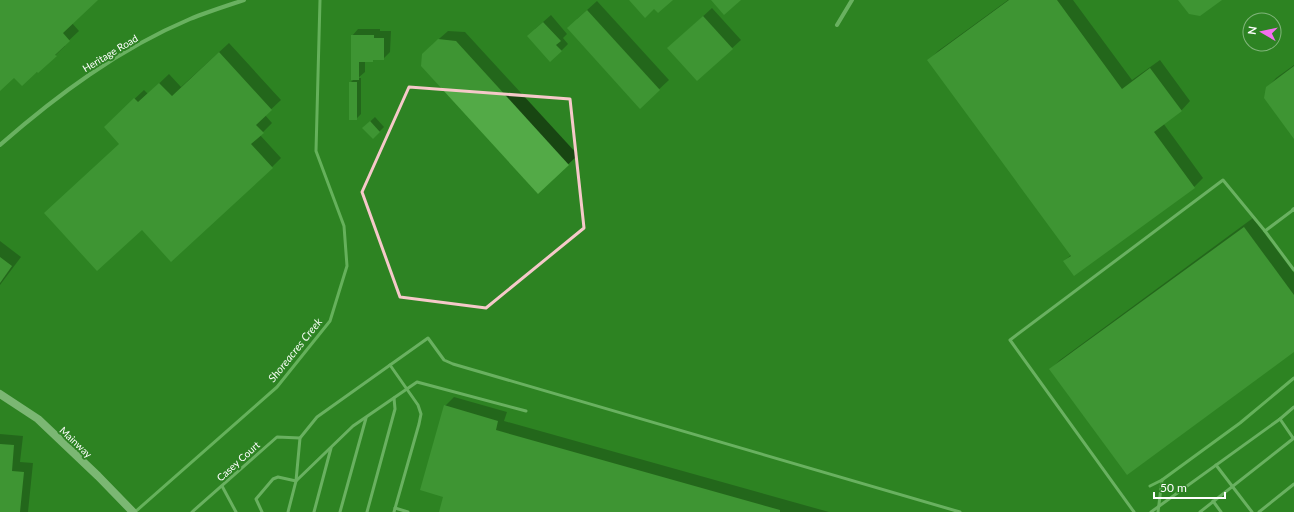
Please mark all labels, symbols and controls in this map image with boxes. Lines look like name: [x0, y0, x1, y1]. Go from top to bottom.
north arrow: [1242, 12, 1282, 52]
text: N: [1245, 25, 1259, 36]
street label: Heritage Road: [80, 32, 140, 74]
water label: Shoreacres Creek: [265, 315, 325, 384]
street label: Mainway: [57, 424, 95, 461]
street label: Casey Court: [214, 438, 262, 483]
scale bar: [1154, 474, 1225, 500]
text: 50 m: [1160, 480, 1187, 495]

